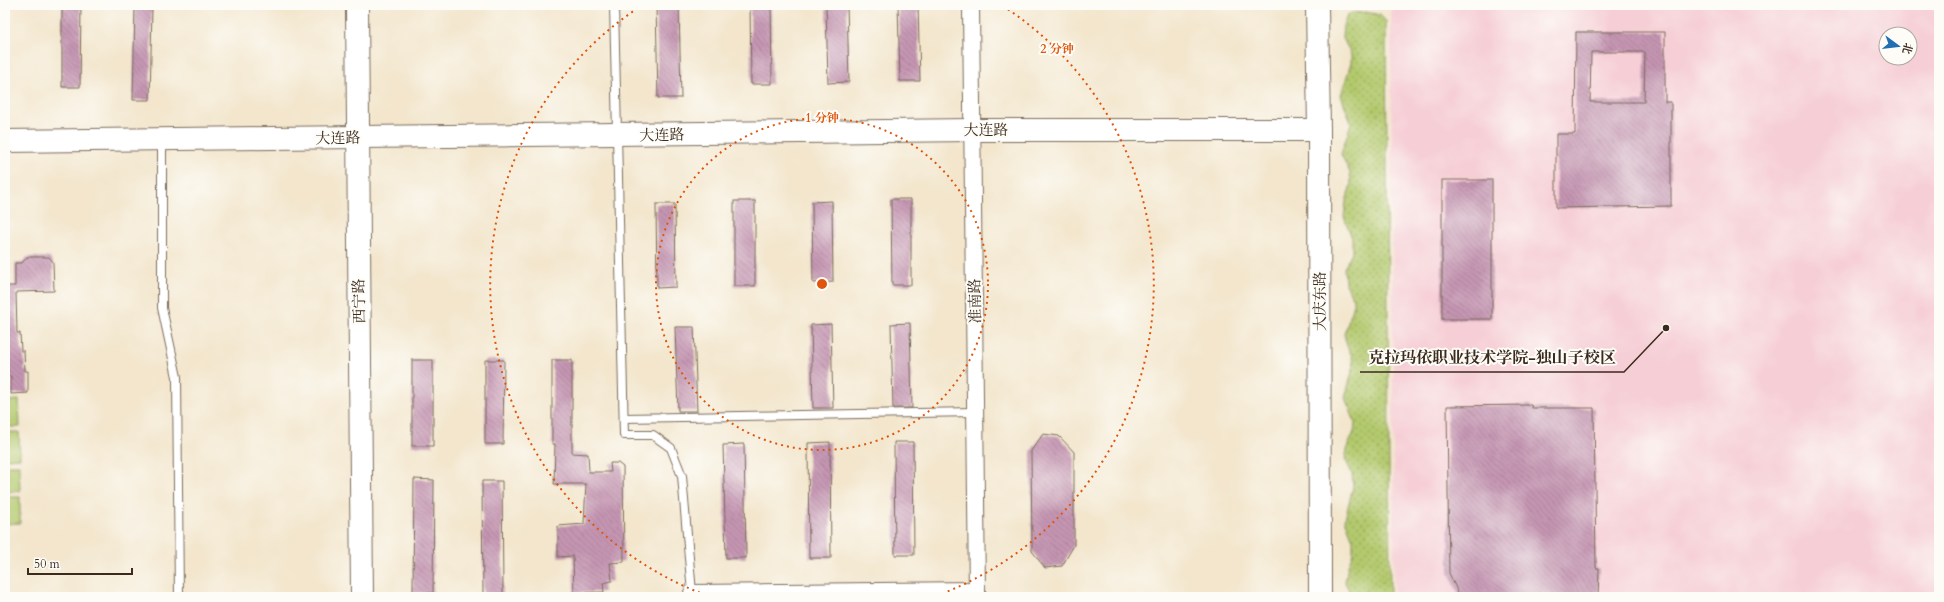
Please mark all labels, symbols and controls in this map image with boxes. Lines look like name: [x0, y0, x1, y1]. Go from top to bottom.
north arrow: [1878, 26, 1918, 66]
text: 2 分钟: [1040, 41, 1074, 57]
text: 北: [1899, 41, 1916, 56]
text: 1 分钟: [805, 110, 839, 126]
street label: 大连路: [963, 120, 1009, 140]
street label: 大连路: [639, 125, 685, 145]
street label: 大连路: [315, 128, 361, 148]
street label: 大庆东路: [1310, 271, 1330, 331]
centre of rings: [815, 277, 829, 291]
street label: 西宁路: [349, 278, 369, 324]
street label: 准南路: [965, 278, 985, 324]
callout: 克拉玛依职业技术学院-独山子校区: [1360, 344, 1624, 372]
text: 克拉玛依职业技术学院-独山子校区: [1368, 347, 1616, 369]
scale bar: [28, 550, 132, 576]
text: 50 m: [34, 556, 61, 572]

